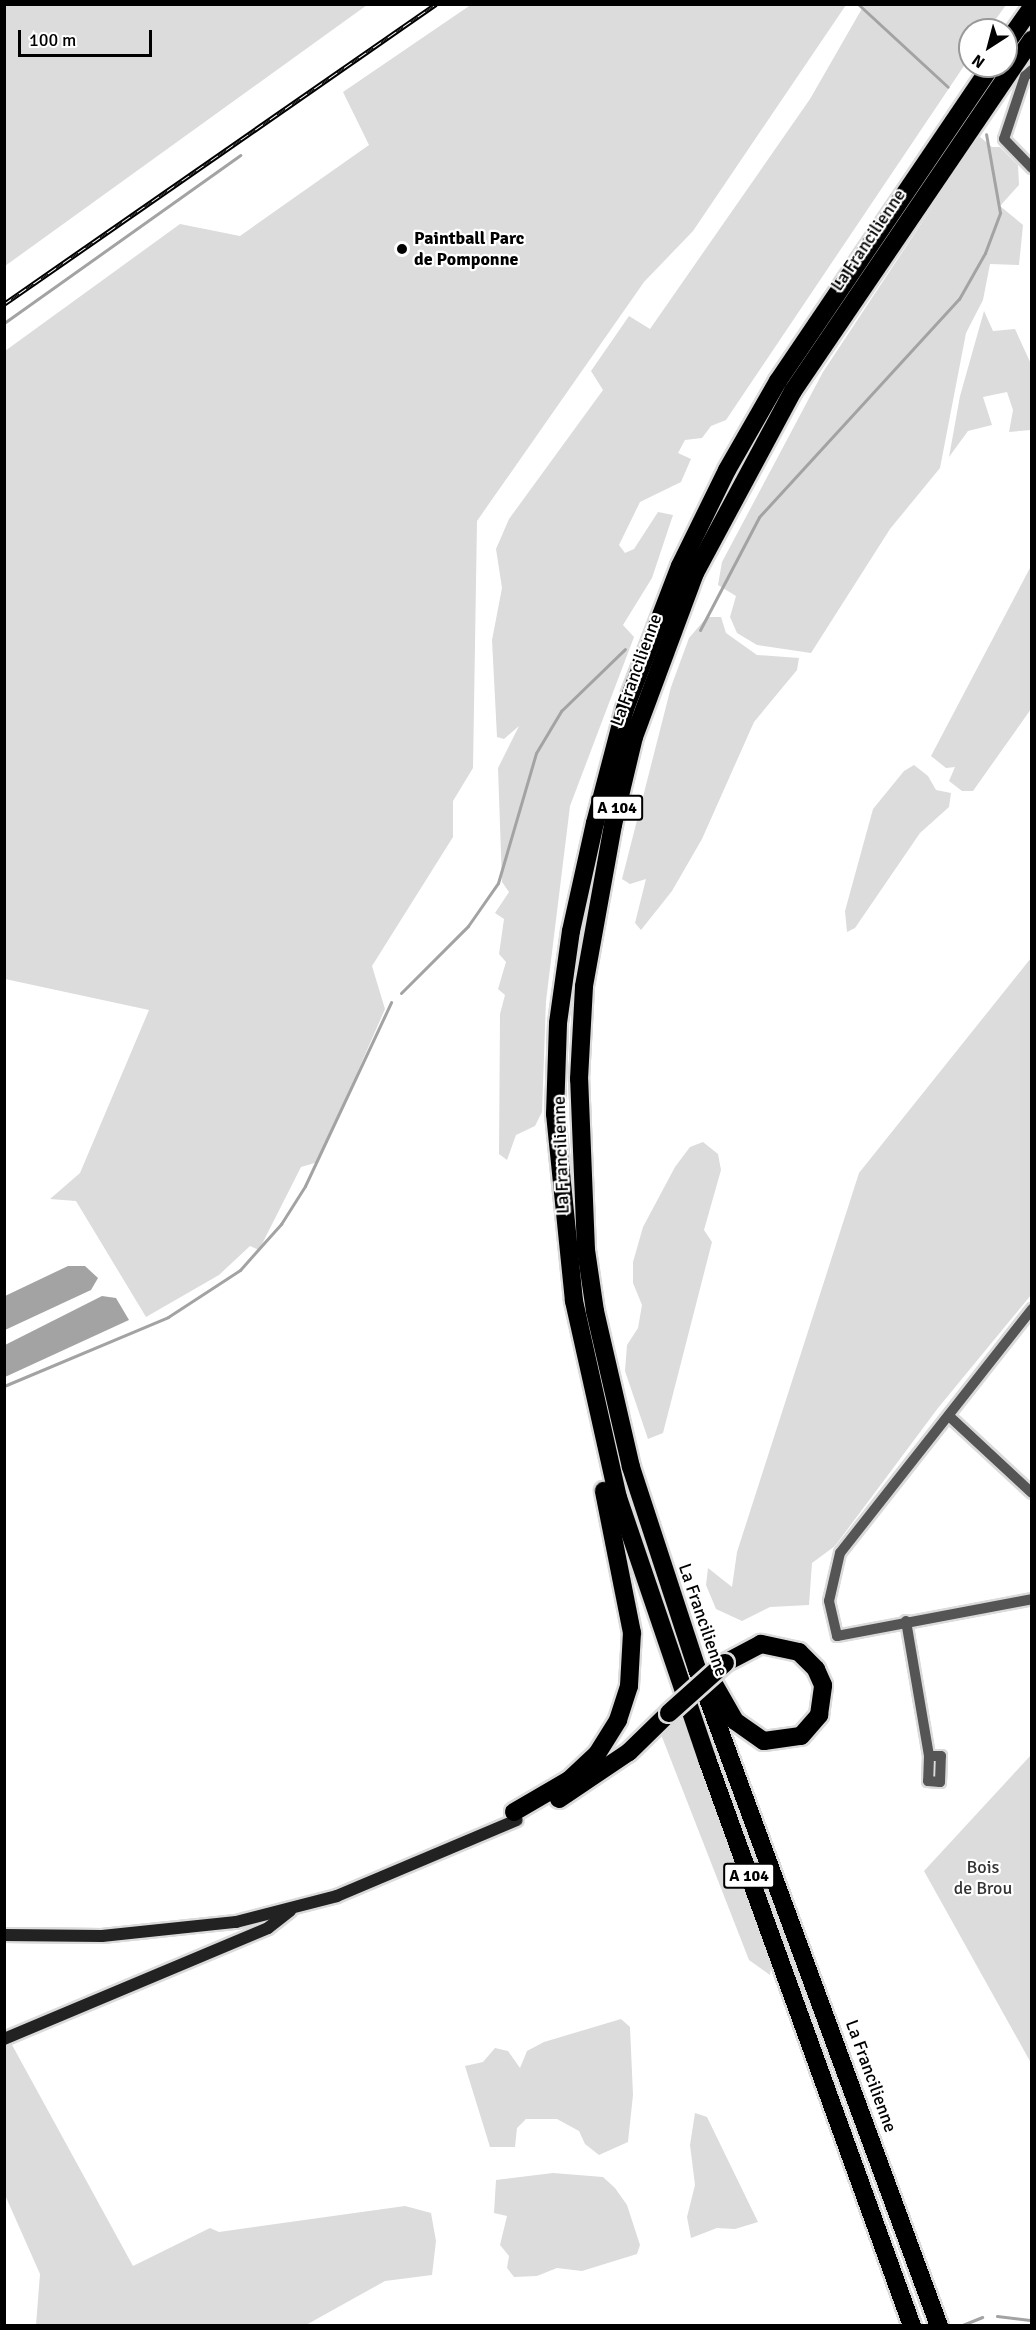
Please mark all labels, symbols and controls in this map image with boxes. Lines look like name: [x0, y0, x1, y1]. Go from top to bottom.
scale bar: [21, 18, 154, 56]
north arrow: [958, 18, 1018, 78]
text: 100 m: [29, 29, 76, 51]
text: N: [968, 50, 989, 72]
street label: La Francilienne: [826, 185, 910, 295]
place label: Paintball Parc de Pomponne: [414, 228, 524, 270]
marker: Paintball Parc de Pomponne: [395, 242, 409, 256]
street label: La Francilienne: [606, 611, 666, 729]
road number: A 104: [590, 795, 644, 821]
street label: La Francilienne: [548, 1096, 574, 1214]
street label: La Francilienne: [674, 1561, 732, 1679]
park label: Bois de Brou: [954, 1857, 1012, 1900]
road number: A 104: [722, 1863, 776, 1889]
street label: La Francilienne: [841, 2017, 901, 2135]

